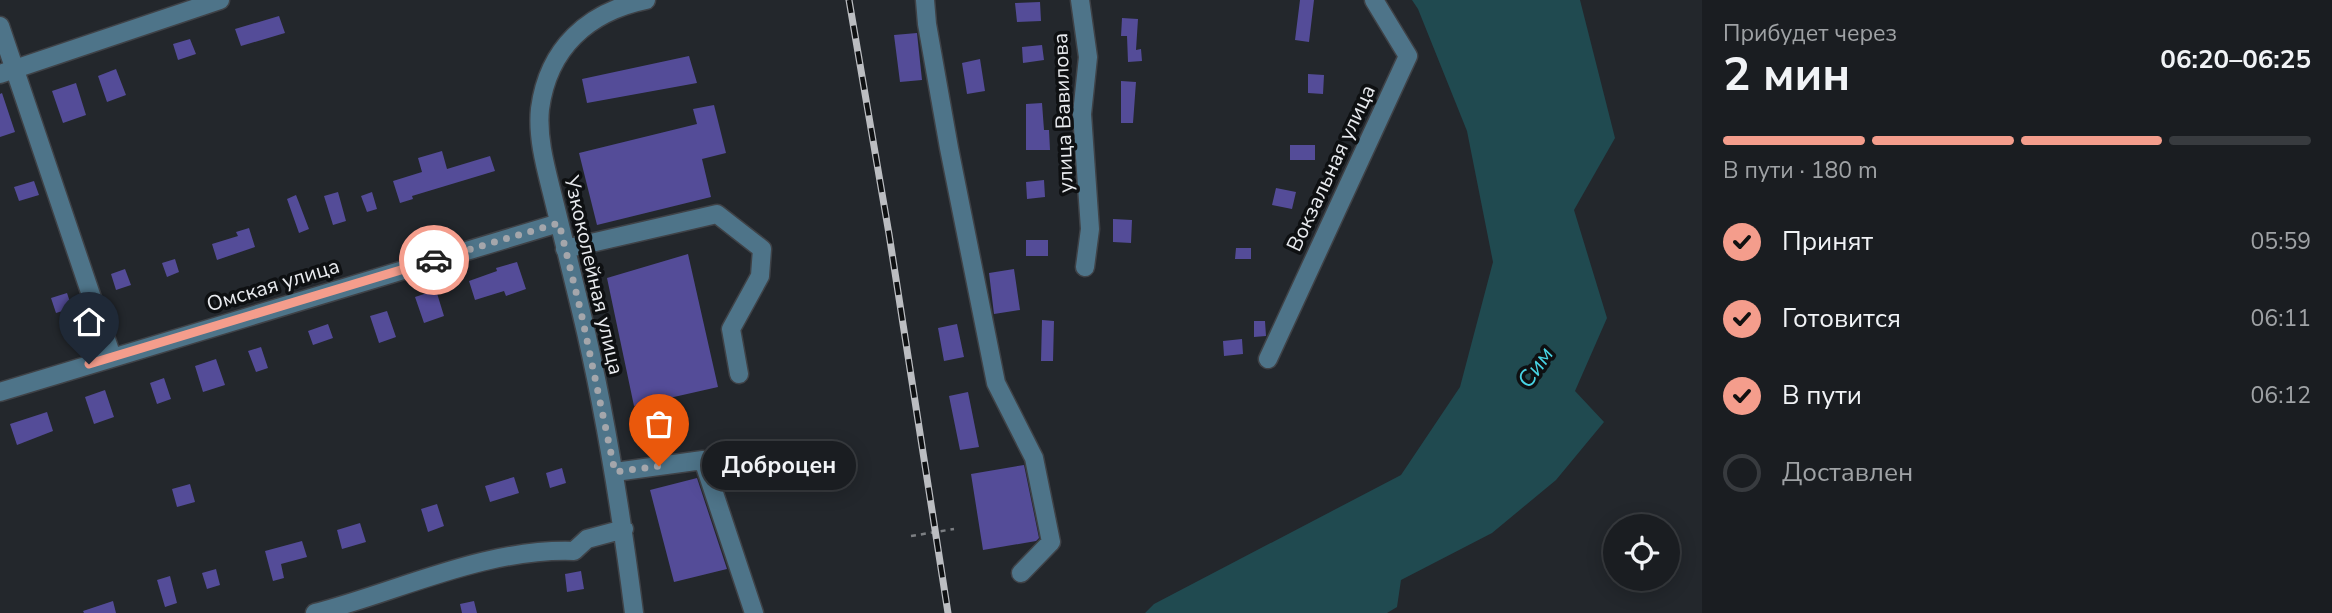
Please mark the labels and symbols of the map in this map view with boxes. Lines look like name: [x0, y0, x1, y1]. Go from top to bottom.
street label: улица Вавилова: [1046, 33, 1080, 193]
street label: Вокзальная улица: [1280, 80, 1382, 256]
street label: Узкоколейная улица: [557, 172, 631, 377]
courier: [399, 225, 469, 295]
street label: Омская улица: [203, 252, 343, 318]
pin: [59, 292, 119, 364]
water label: Сим: [1510, 340, 1561, 394]
pin: [629, 394, 689, 466]
callout: Доброцен: [701, 442, 855, 490]

